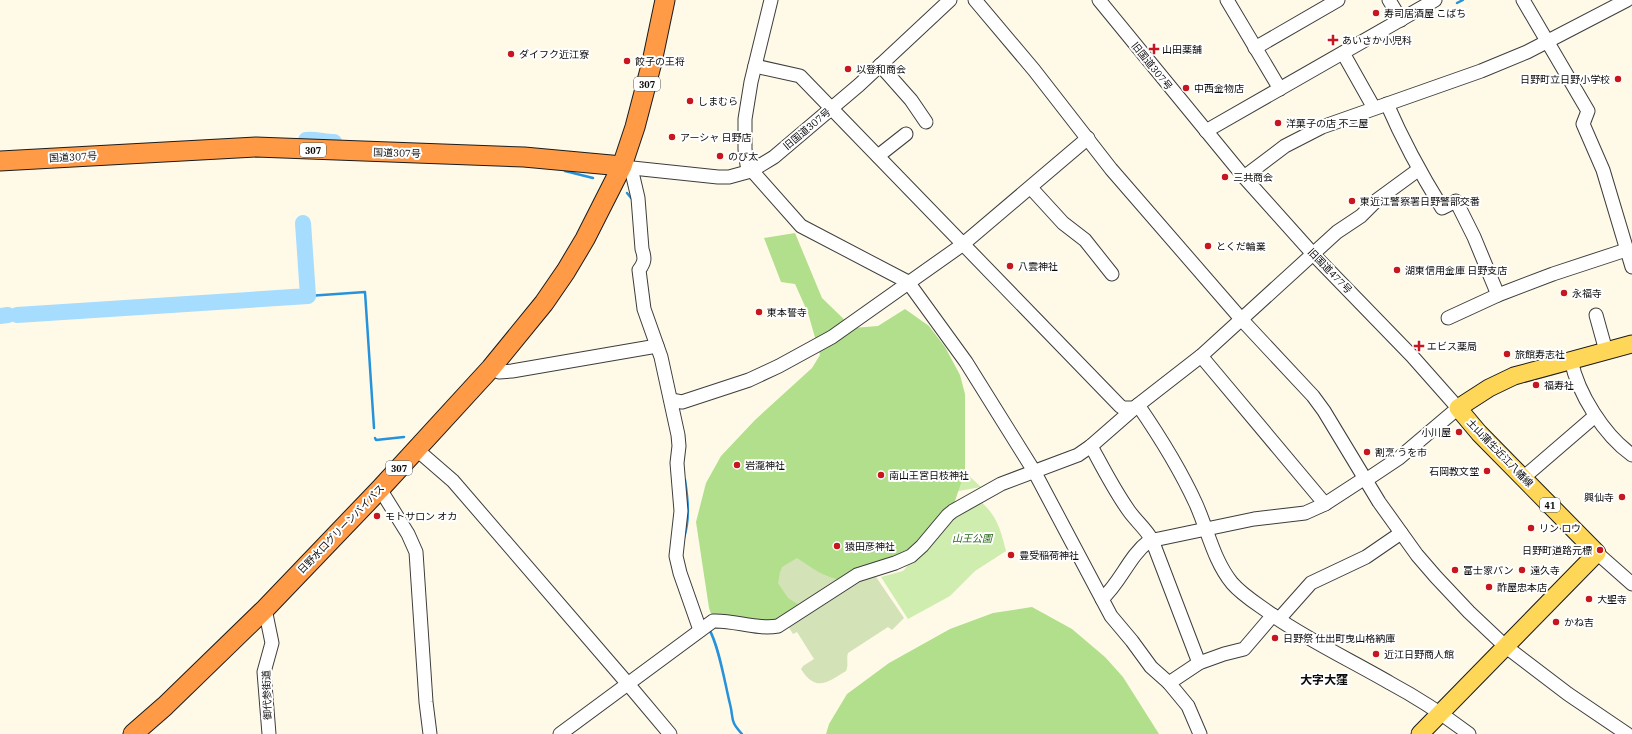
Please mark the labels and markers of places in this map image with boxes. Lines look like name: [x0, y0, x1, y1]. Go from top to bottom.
place label: 寿司居酒屋 こばち: [1384, 7, 1466, 20]
marker: 寿司居酒屋 こばち: [1371, 8, 1381, 18]
marker: あいさか小児科: [1327, 34, 1339, 46]
place label: あいさか小児科: [1342, 34, 1412, 47]
place label: 山田薬舗: [1162, 43, 1202, 56]
marker: 山田薬舗: [1149, 44, 1159, 54]
place label: ダイフク近江寮: [519, 48, 589, 61]
marker: ダイフク近江寮: [506, 49, 516, 59]
place label: 餃子の王将: [635, 55, 685, 68]
marker: 餃子の王将: [622, 56, 632, 66]
place label: 以登和商会: [856, 63, 906, 76]
marker: 以登和商会: [843, 64, 853, 74]
place label: 日野町立日野小学校: [1520, 73, 1610, 86]
marker: 日野町立日野小学校: [1613, 74, 1623, 84]
place label: 中西金物店: [1194, 82, 1244, 95]
marker: 中西金物店: [1181, 83, 1191, 93]
place label: しまむら: [698, 95, 738, 108]
marker: しまむら: [685, 96, 695, 106]
place label: 洋菓子の店 不二屋: [1286, 117, 1368, 130]
marker: 洋菓子の店 不二屋: [1273, 118, 1283, 128]
place label: アーシャ 日野店: [680, 131, 752, 144]
marker: アーシャ 日野店: [667, 132, 677, 142]
place label: のび太: [728, 150, 758, 163]
marker: のび太: [715, 151, 725, 161]
place label: 三共商会: [1233, 171, 1273, 184]
marker: 三共商会: [1220, 172, 1230, 182]
place label: 東近江警察署日野警部交番: [1360, 195, 1480, 208]
marker: 東近江警察署日野警部交番: [1347, 196, 1357, 206]
place label: とくだ輪業: [1216, 240, 1266, 253]
marker: とくだ輪業: [1203, 241, 1213, 251]
place label: 八雲神社: [1018, 260, 1058, 273]
marker: 八雲神社: [1005, 261, 1015, 271]
place label: 湖東信用金庫 日野支店: [1405, 264, 1507, 277]
marker: 湖東信用金庫 日野支店: [1392, 265, 1402, 275]
place label: 永福寺: [1572, 287, 1602, 300]
marker: 永福寺: [1559, 288, 1569, 298]
place label: 東本誓寺: [767, 306, 807, 319]
marker: 東本誓寺: [754, 307, 764, 317]
place label: エビス薬局: [1427, 340, 1477, 353]
marker: エビス薬局: [1414, 341, 1424, 351]
place label: 旅館寿志社: [1515, 348, 1565, 361]
marker: 旅館寿志社: [1502, 349, 1512, 359]
place label: 福寿社: [1544, 379, 1574, 392]
marker: 福寿社: [1531, 380, 1541, 390]
place label: 小川屋: [1421, 426, 1451, 439]
marker: 小川屋: [1454, 427, 1464, 437]
place label: 割烹 うを市: [1375, 446, 1427, 459]
marker: 割烹 うを市: [1362, 447, 1372, 457]
place label: 岩瀧神社: [745, 459, 785, 472]
marker: 岩瀧神社: [732, 460, 742, 470]
place label: 石岡教文堂: [1429, 465, 1479, 478]
marker: 石岡教文堂: [1482, 466, 1492, 476]
place label: 南山王宮日枝神社: [889, 469, 969, 482]
marker: 南山王宮日枝神社: [876, 470, 886, 480]
place label: 興仙寺: [1584, 491, 1614, 504]
marker: 興仙寺: [1617, 492, 1627, 502]
place label: モトサロン オカ: [385, 510, 457, 523]
marker: モトサロン オカ: [372, 511, 382, 521]
place label: リン ロウ: [1539, 522, 1581, 535]
marker: リン ロウ: [1526, 523, 1536, 533]
place label: 猿田彦神社: [845, 540, 895, 553]
marker: 猿田彦神社: [832, 541, 842, 551]
place label: 日野町道路元標: [1522, 544, 1592, 557]
marker: 日野町道路元標: [1595, 545, 1605, 555]
place label: 豊受稲荷神社: [1019, 549, 1079, 562]
marker: 豊受稲荷神社: [1006, 550, 1016, 560]
place label: 富士家パン: [1463, 564, 1514, 577]
place label: 遠久寺: [1530, 564, 1560, 577]
marker: 富士家パン: [1450, 565, 1460, 575]
marker: 遠久寺: [1517, 565, 1527, 575]
place label: 酢屋忠本店: [1497, 581, 1547, 594]
marker: 酢屋忠本店: [1484, 582, 1494, 592]
place label: 大聖寺: [1597, 593, 1627, 606]
marker: 大聖寺: [1584, 594, 1594, 604]
place label: かね吉: [1564, 616, 1594, 629]
marker: かね吉: [1551, 617, 1561, 627]
place label: 日野祭 仕出町曳山格納庫: [1283, 632, 1395, 645]
marker: 日野祭 仕出町曳山格納庫: [1270, 633, 1280, 643]
place label: 近江日野商人館: [1384, 648, 1454, 661]
marker: 近江日野商人館: [1371, 649, 1381, 659]

